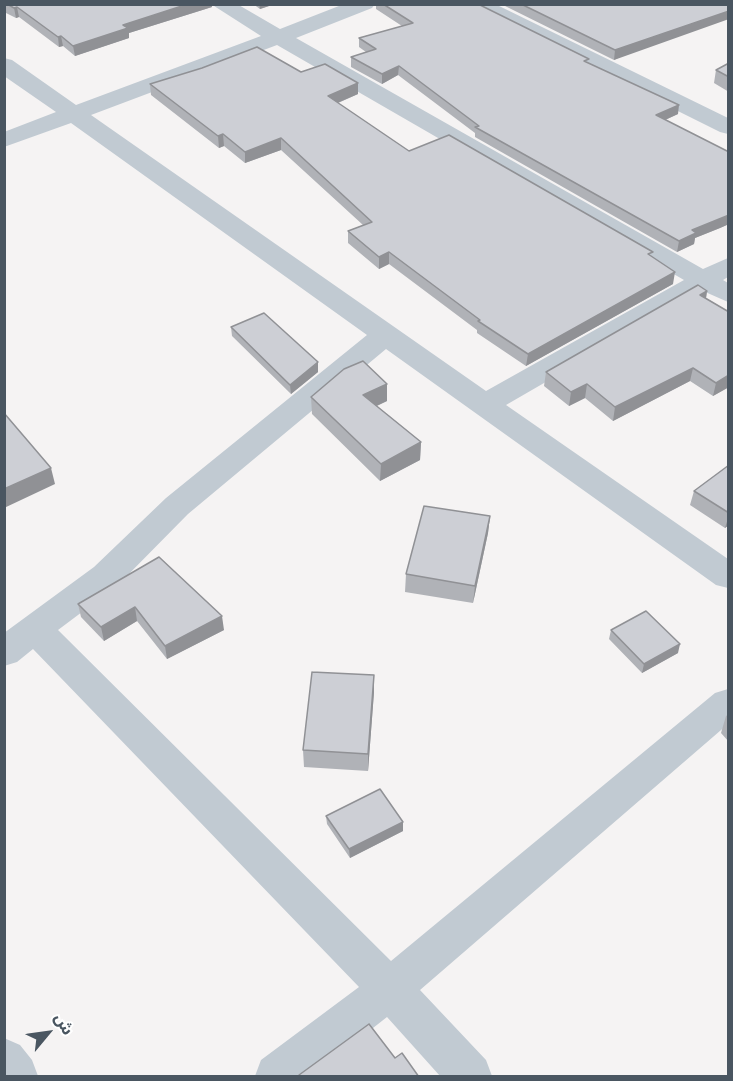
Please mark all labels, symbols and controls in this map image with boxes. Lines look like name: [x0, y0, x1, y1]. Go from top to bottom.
north arrow: [18, 1003, 78, 1063]
text: ش: [51, 1010, 78, 1038]

